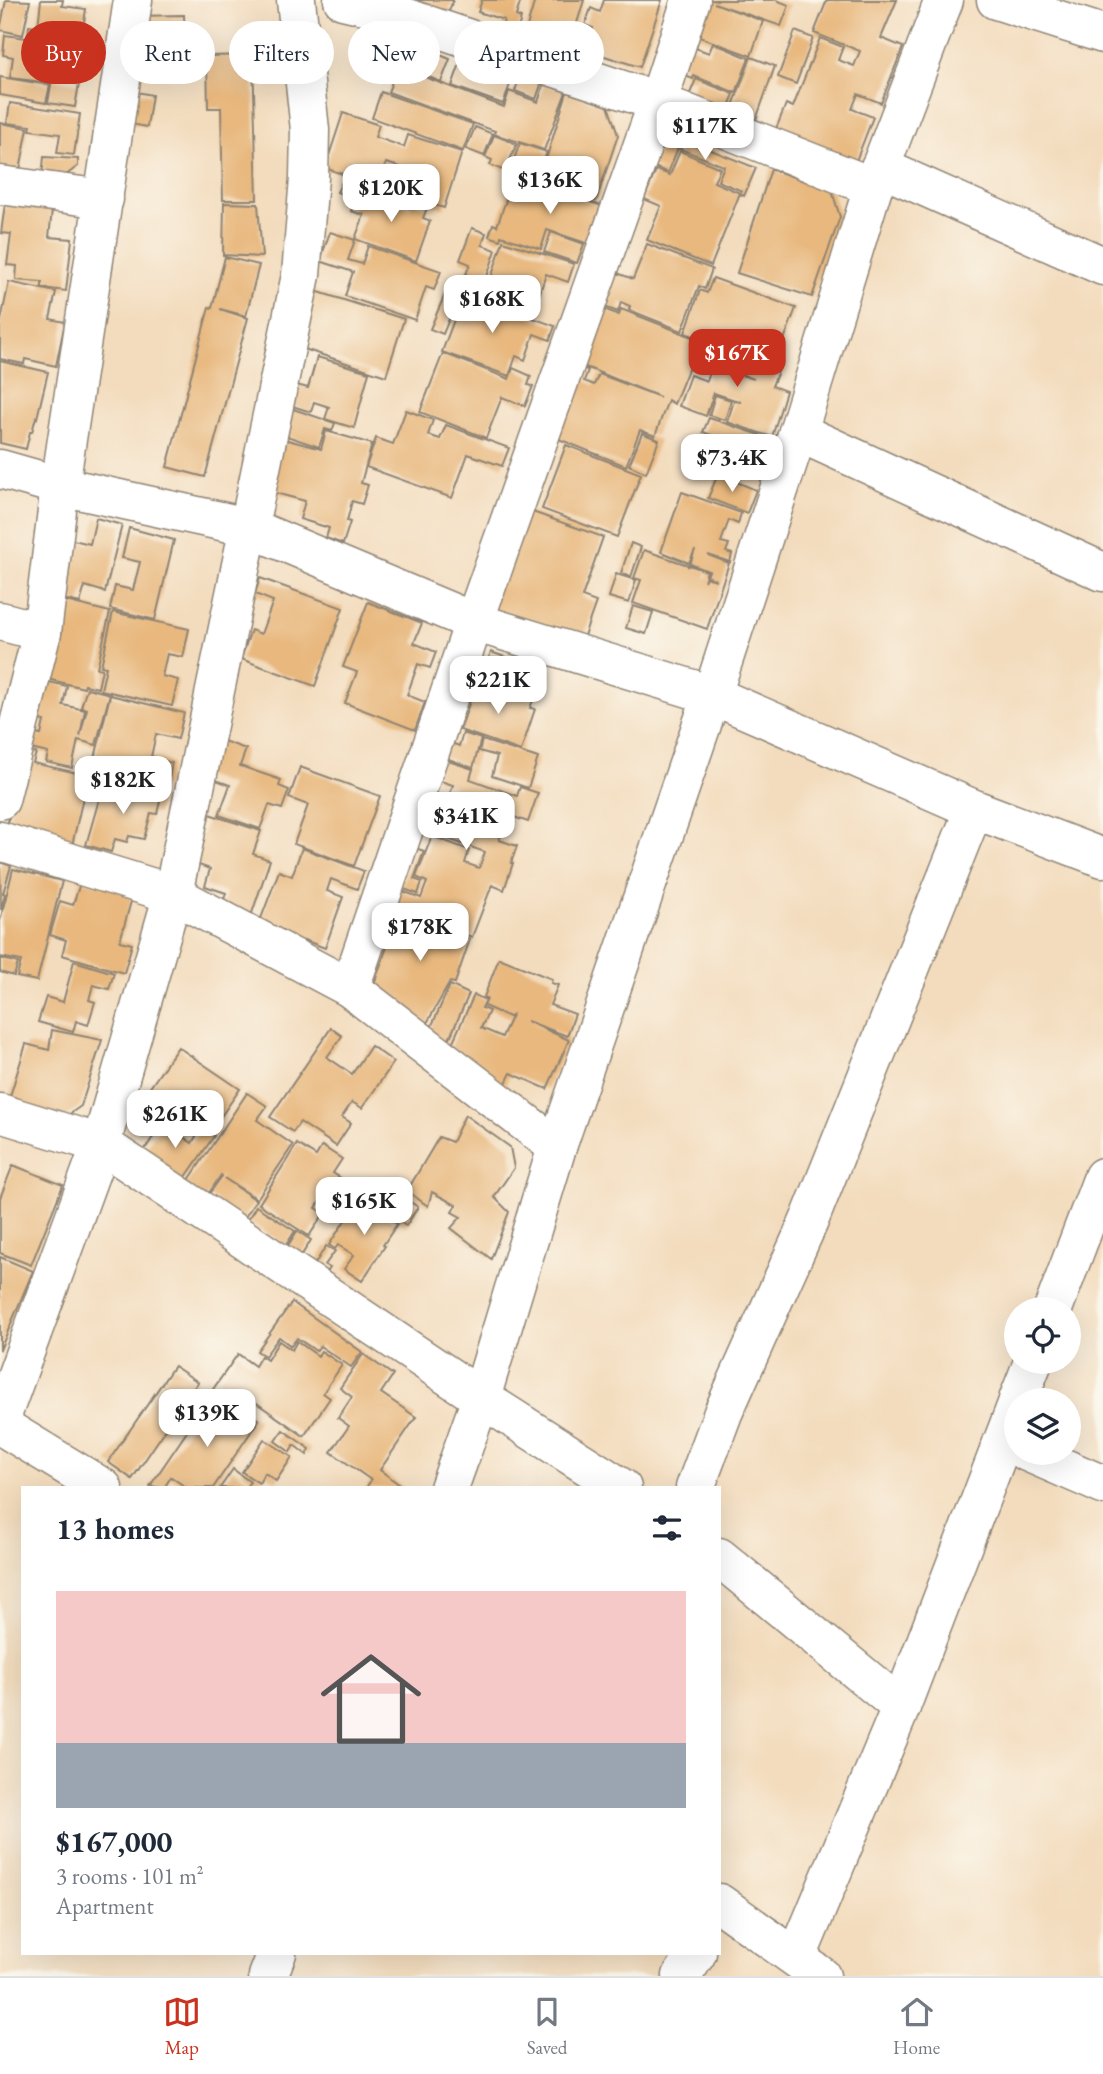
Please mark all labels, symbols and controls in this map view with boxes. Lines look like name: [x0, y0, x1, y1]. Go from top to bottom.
chip: Buy: [21, 21, 106, 84]
chip: Rent: [120, 21, 215, 84]
chip: Filters: [229, 21, 334, 84]
chip: New: [348, 21, 440, 84]
chip: Apartment: [454, 21, 604, 84]
pin: $117K: [656, 102, 754, 162]
text: $117K: [673, 110, 737, 140]
pin: $136K: [501, 156, 599, 216]
pin: $120K: [342, 164, 440, 224]
text: $136K: [518, 164, 582, 194]
text: $120K: [359, 172, 423, 202]
pin: $168K: [443, 276, 541, 335]
text: $168K: [460, 283, 524, 313]
pin: $167K: [688, 330, 786, 389]
text: $167K: [705, 337, 769, 367]
pin: $73.4K: [675, 434, 789, 494]
text: $73.4K: [697, 442, 767, 472]
pin: $221K: [449, 656, 547, 716]
text: $221K: [466, 664, 530, 694]
pin: $182K: [74, 756, 172, 816]
text: $182K: [91, 764, 155, 794]
pin: $341K: [417, 792, 515, 852]
text: $341K: [434, 800, 498, 830]
pin: $178K: [371, 904, 469, 963]
text: $178K: [388, 911, 452, 941]
pin: $261K: [126, 1090, 224, 1150]
text: $261K: [143, 1098, 207, 1128]
pin: $165K: [315, 1178, 413, 1237]
text: $165K: [332, 1185, 396, 1215]
map controls: [1004, 1297, 1081, 1465]
button: locate: [1004, 1297, 1081, 1374]
button: layers: [1004, 1388, 1081, 1465]
pin: $139K: [158, 1390, 256, 1449]
text: $139K: [175, 1397, 239, 1427]
text: 13 homes: [56, 1509, 174, 1548]
icon: filters: [648, 1509, 686, 1547]
icon: home: [308, 1636, 434, 1762]
text: $167,000: [56, 1822, 172, 1861]
text: 3 rooms · 101 m²: [56, 1861, 204, 1891]
text: Apartment: [56, 1891, 154, 1921]
tab: Map: [163, 1993, 201, 2060]
tab: Saved: [527, 1993, 567, 2060]
tab: Home: [893, 1993, 940, 2060]

